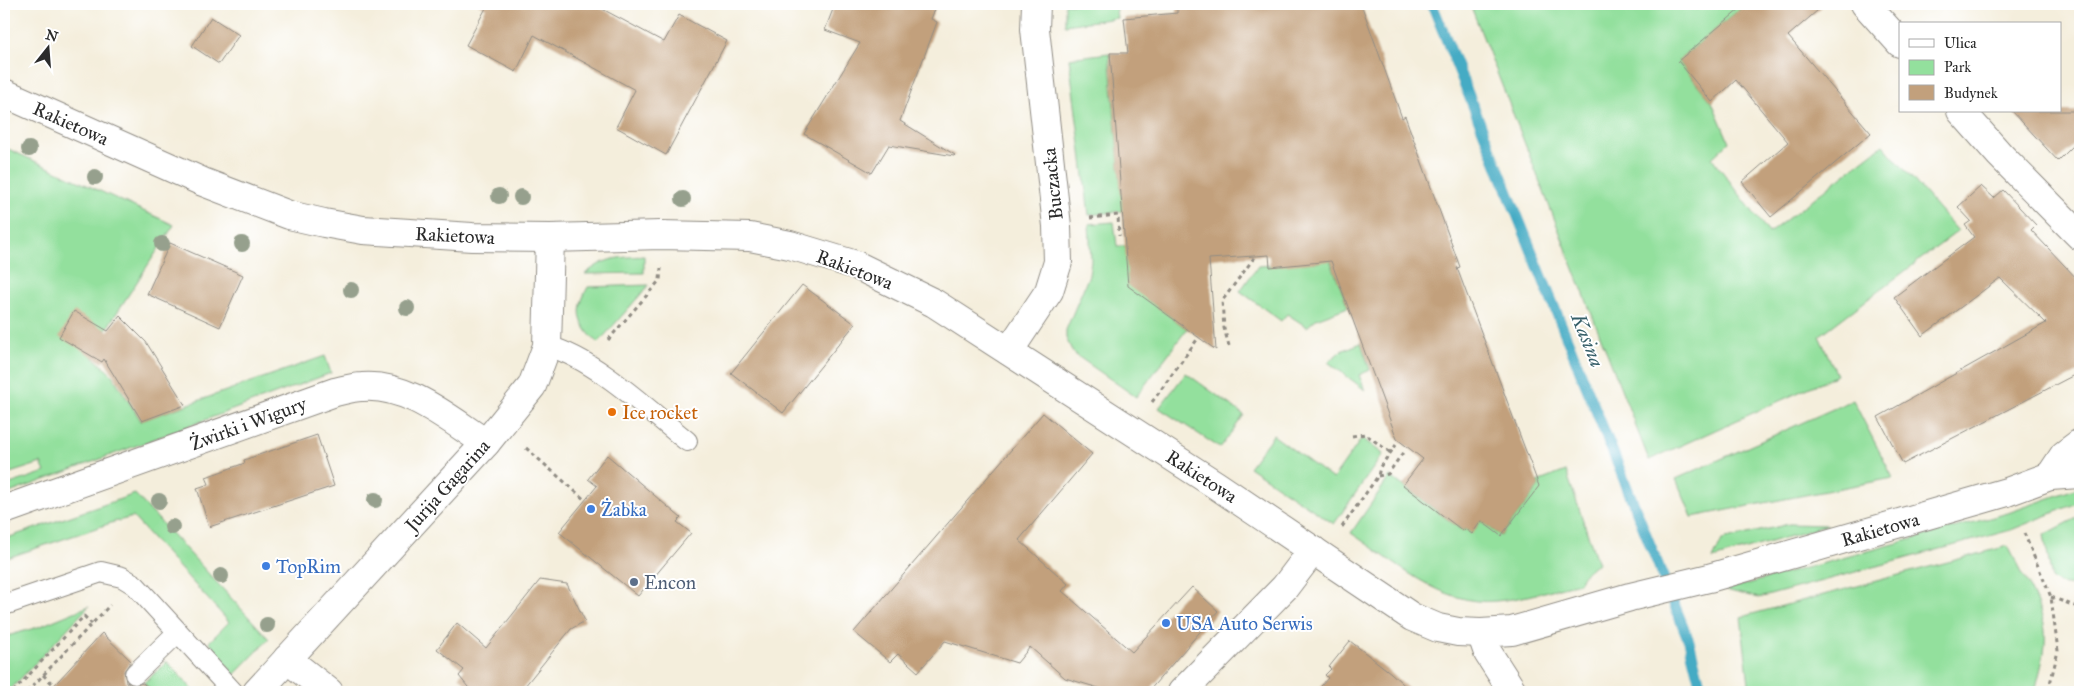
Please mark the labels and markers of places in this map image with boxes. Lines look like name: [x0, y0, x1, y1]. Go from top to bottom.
place label: Ice rocket: [622, 401, 698, 424]
marker: Ice rocket: [606, 406, 618, 418]
place label: Żabka: [601, 498, 648, 521]
marker: Żabka: [585, 503, 597, 515]
place label: TopRim: [276, 555, 341, 578]
marker: TopRim: [260, 560, 272, 572]
place label: Encon: [644, 571, 696, 594]
marker: Encon: [628, 576, 640, 588]
place label: USA Auto Serwis: [1176, 612, 1313, 635]
marker: USA Auto Serwis: [1160, 617, 1172, 629]

